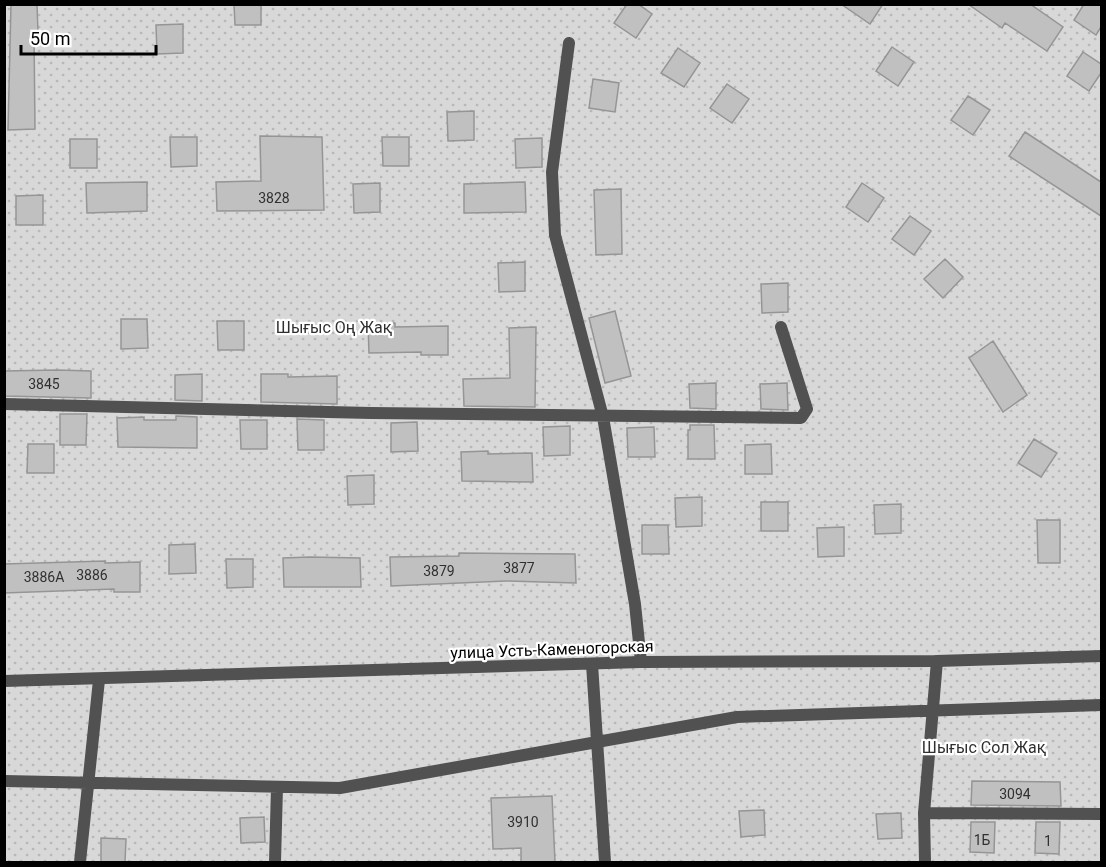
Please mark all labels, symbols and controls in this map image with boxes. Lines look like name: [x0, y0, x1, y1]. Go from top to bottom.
scale bar: [21, 18, 156, 56]
text: 50 m: [30, 28, 70, 49]
house number: 3828: [258, 190, 290, 206]
park label: Шығыс Оң Жақ: [276, 318, 393, 337]
house number: 3845: [28, 376, 60, 392]
house number: 3877: [503, 560, 535, 576]
house number: 3879: [423, 563, 455, 579]
house number: 3886: [76, 567, 108, 583]
house number: 3886А: [24, 569, 64, 585]
street label: улица Усть-Каменогорская: [450, 636, 654, 663]
park label: Шығыс Сол Жақ: [922, 738, 1047, 757]
house number: 3094: [999, 786, 1031, 802]
house number: 3910: [507, 814, 539, 830]
house number: 1Б: [974, 832, 991, 848]
house number: 1: [1044, 833, 1052, 849]

